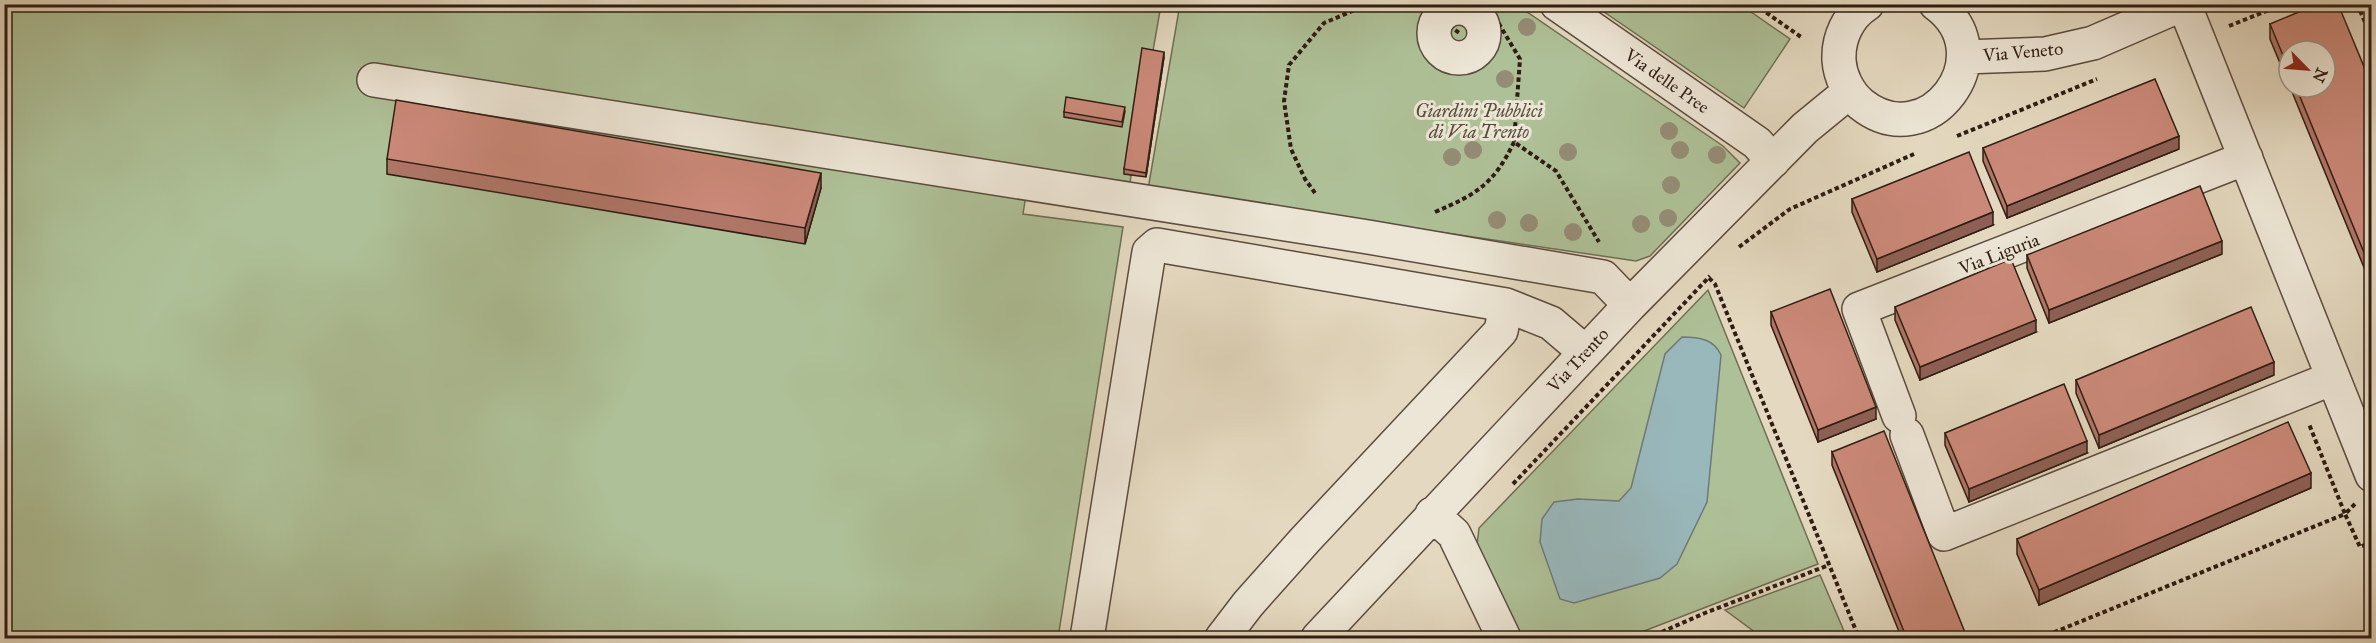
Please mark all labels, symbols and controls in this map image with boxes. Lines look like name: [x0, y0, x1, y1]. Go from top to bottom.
street label: Via Veneto: [1981, 38, 2064, 67]
north arrow: [2277, 39, 2337, 99]
street label: Via delle Pree: [1620, 43, 1714, 118]
text: N: [2308, 65, 2332, 86]
park label: Giardini Pubblici di Via Trento: [1415, 100, 1543, 143]
street label: Via Liguria: [1955, 228, 2043, 281]
street label: Via Trento: [1542, 323, 1613, 398]

